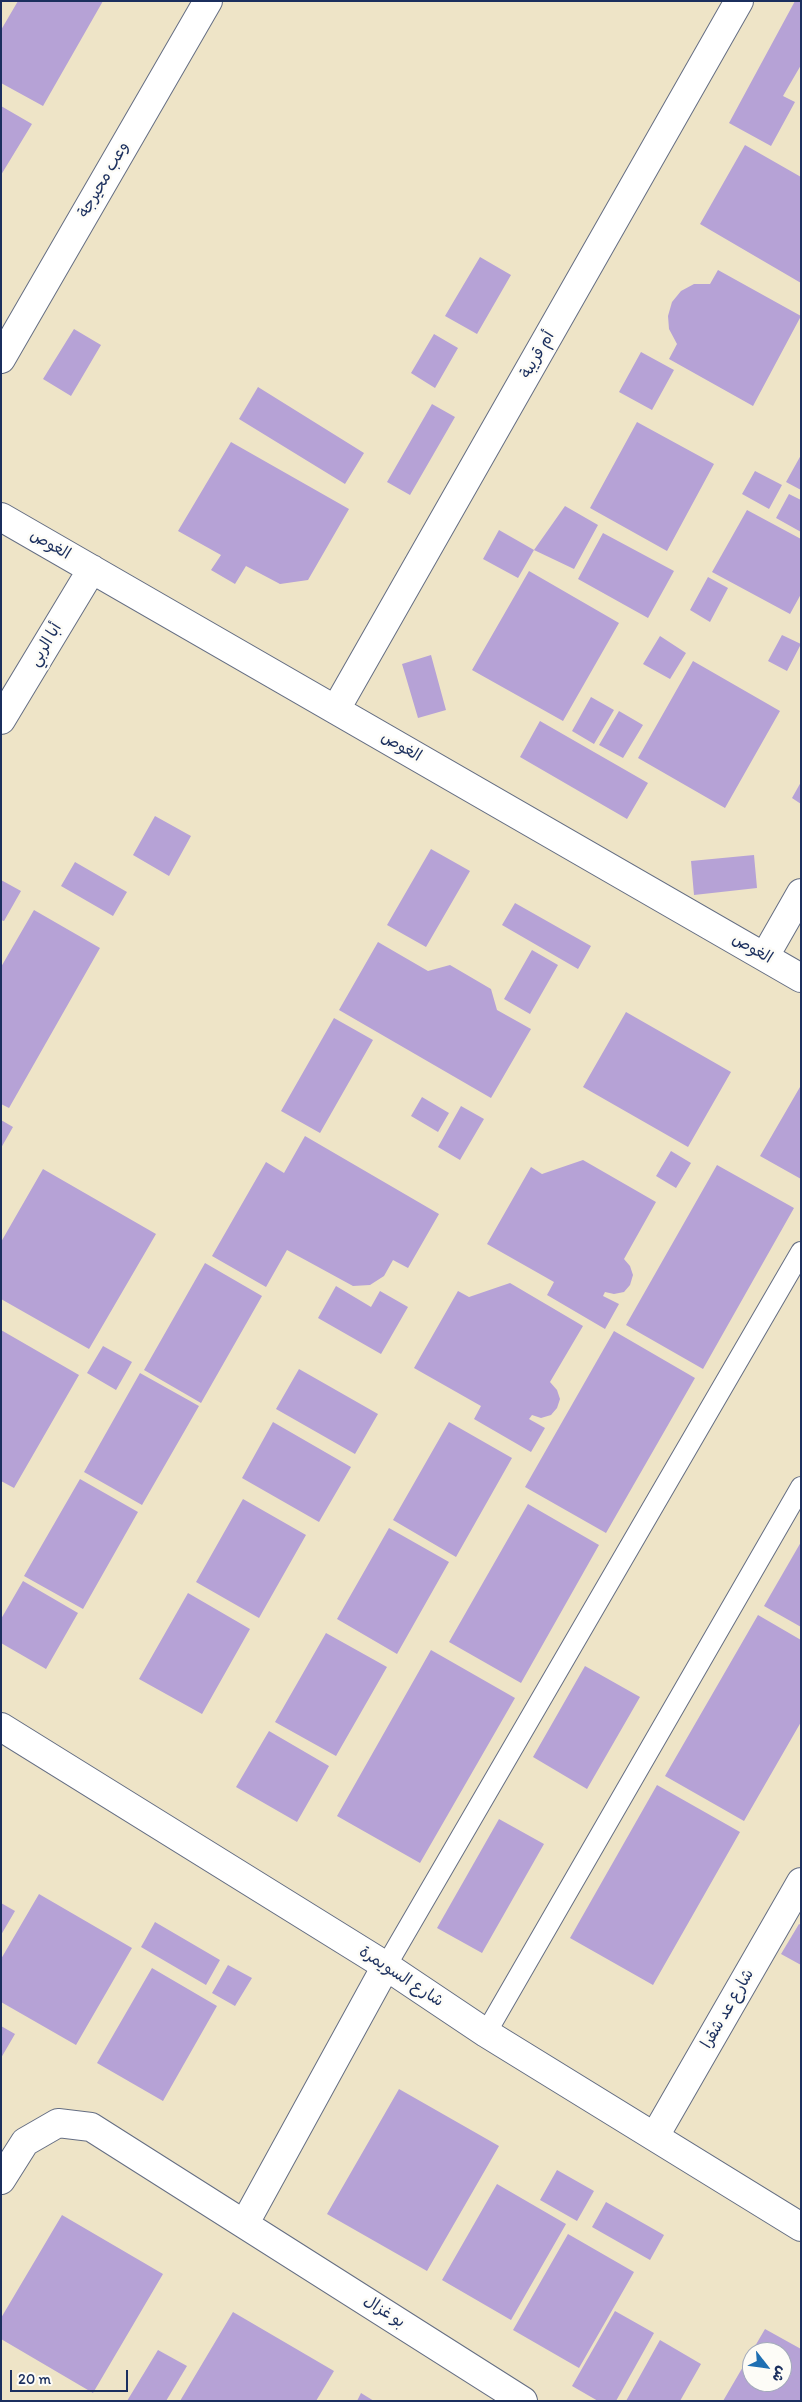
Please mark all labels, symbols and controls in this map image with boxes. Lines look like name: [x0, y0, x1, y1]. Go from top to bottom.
street label: وعب محيرجة: [75, 139, 133, 221]
street label: أم قريبة: [517, 328, 559, 382]
street label: الغوص: [26, 526, 74, 564]
street label: أبا الربي: [26, 620, 66, 670]
street label: الغوص: [377, 728, 425, 766]
street label: الغوص: [728, 930, 776, 968]
street label: شارع السويمرة: [355, 1943, 447, 2011]
street label: شارع عد شقرا: [698, 1966, 758, 2052]
street label: بو غزال: [360, 2292, 408, 2332]
north arrow: [742, 2342, 792, 2392]
scale bar: [12, 2360, 130, 2392]
text: ش: [768, 2363, 791, 2385]
text: 20 m: [18, 2370, 51, 2388]

